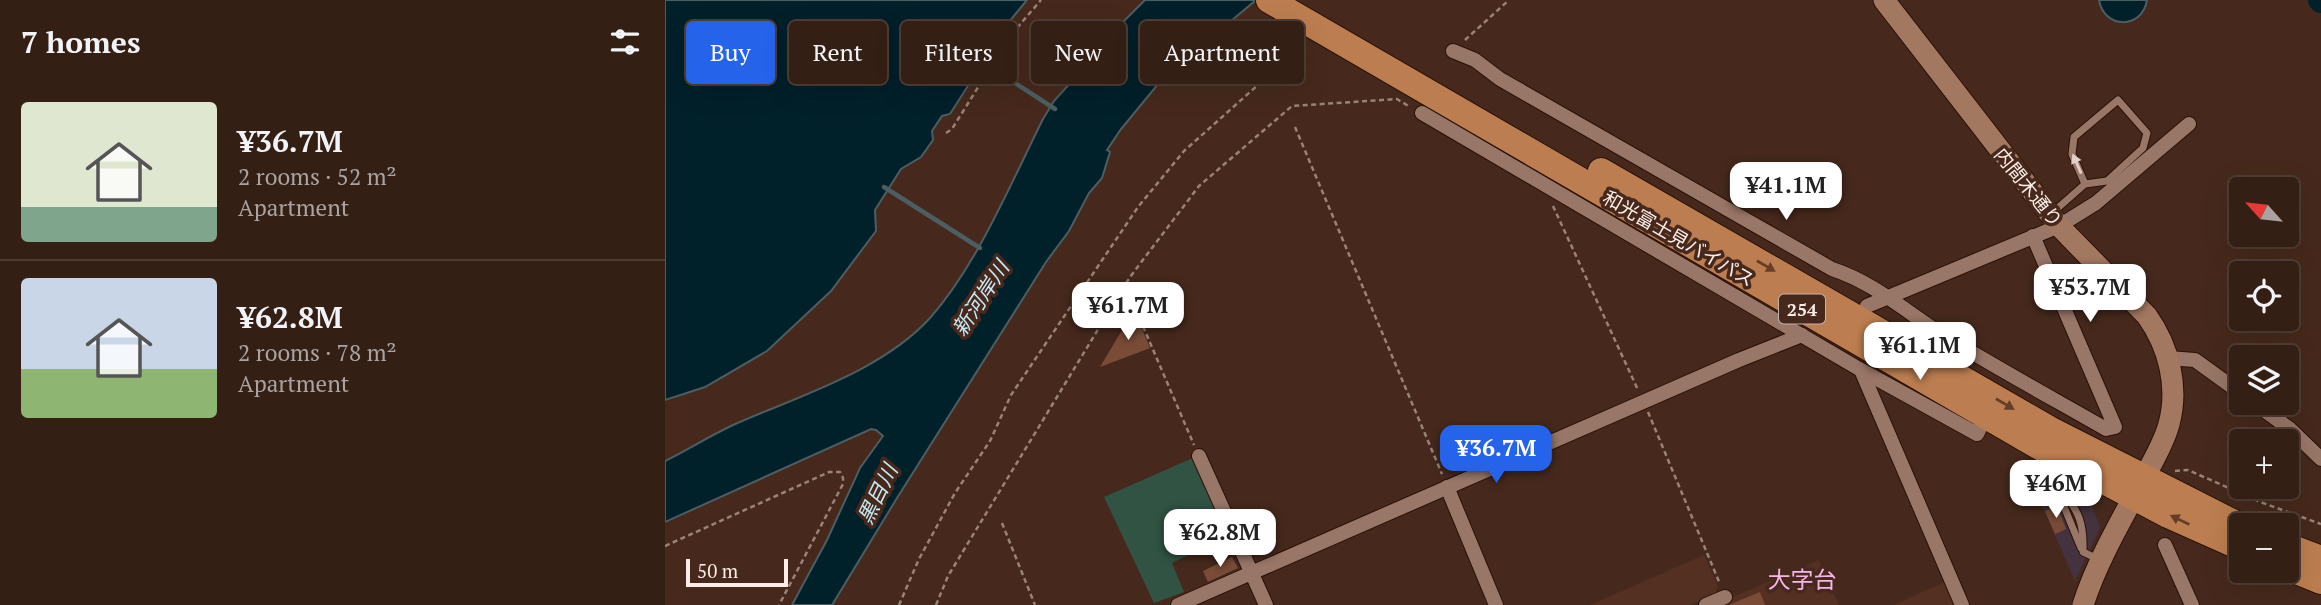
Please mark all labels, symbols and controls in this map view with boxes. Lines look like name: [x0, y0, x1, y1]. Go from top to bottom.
chip: Buy: [686, 21, 775, 84]
chip: Rent: [789, 21, 887, 84]
chip: Filters: [901, 21, 1017, 84]
chip: New: [1031, 21, 1126, 84]
chip: Apartment: [1140, 21, 1304, 84]
text: 7 homes: [21, 22, 140, 62]
icon: filters: [606, 23, 644, 61]
text: ¥36.7M: [238, 121, 343, 161]
icon: home: [77, 130, 161, 214]
street label: 内間木通り: [1989, 142, 2069, 232]
one-way arrow: [2071, 154, 2082, 175]
text: 2 rooms · 52 m²: [238, 161, 397, 192]
pin: ¥41.1M: [1729, 162, 1843, 222]
text: ¥41.1M: [1746, 169, 1826, 200]
north arrow: [2229, 177, 2299, 247]
map controls: [2229, 177, 2299, 583]
street label: 和光富士見バイパス: [1599, 185, 1759, 291]
text: Apartment: [238, 192, 349, 223]
water label: 新河岸川: [945, 253, 1016, 341]
one-way arrow: [1756, 260, 1775, 272]
button: locate: [2229, 261, 2299, 331]
pin: ¥53.7M: [2033, 264, 2147, 324]
text: ¥53.7M: [2050, 271, 2130, 302]
pin: ¥61.7M: [1071, 282, 1185, 342]
text: ¥61.7M: [1088, 289, 1168, 320]
road number: 254: [1779, 295, 1825, 324]
text: ¥62.8M: [238, 297, 343, 337]
icon: home: [77, 306, 161, 390]
pin: ¥61.1M: [1863, 322, 1977, 382]
text: ¥61.1M: [1880, 329, 1960, 360]
text: 2 rooms · 78 m²: [238, 337, 397, 368]
button: layers: [2229, 345, 2299, 415]
text: Apartment: [238, 368, 349, 399]
one-way arrow: [1996, 398, 2015, 410]
pin: ¥36.7M: [1439, 426, 1553, 485]
button: +: [2229, 429, 2299, 499]
text: ¥36.7M: [1456, 432, 1536, 463]
water label: 黒目川: [851, 458, 904, 528]
pin: ¥46M: [2015, 461, 2097, 520]
text: ¥46M: [2026, 467, 2086, 498]
pin: ¥62.8M: [1163, 510, 1277, 569]
button: −: [2229, 513, 2299, 583]
one-way arrow: [2170, 515, 2190, 526]
text: ¥62.8M: [1180, 516, 1260, 547]
scale bar: [686, 556, 787, 588]
text: 50 m: [697, 558, 738, 583]
district label: 大字台: [1768, 564, 1837, 595]

